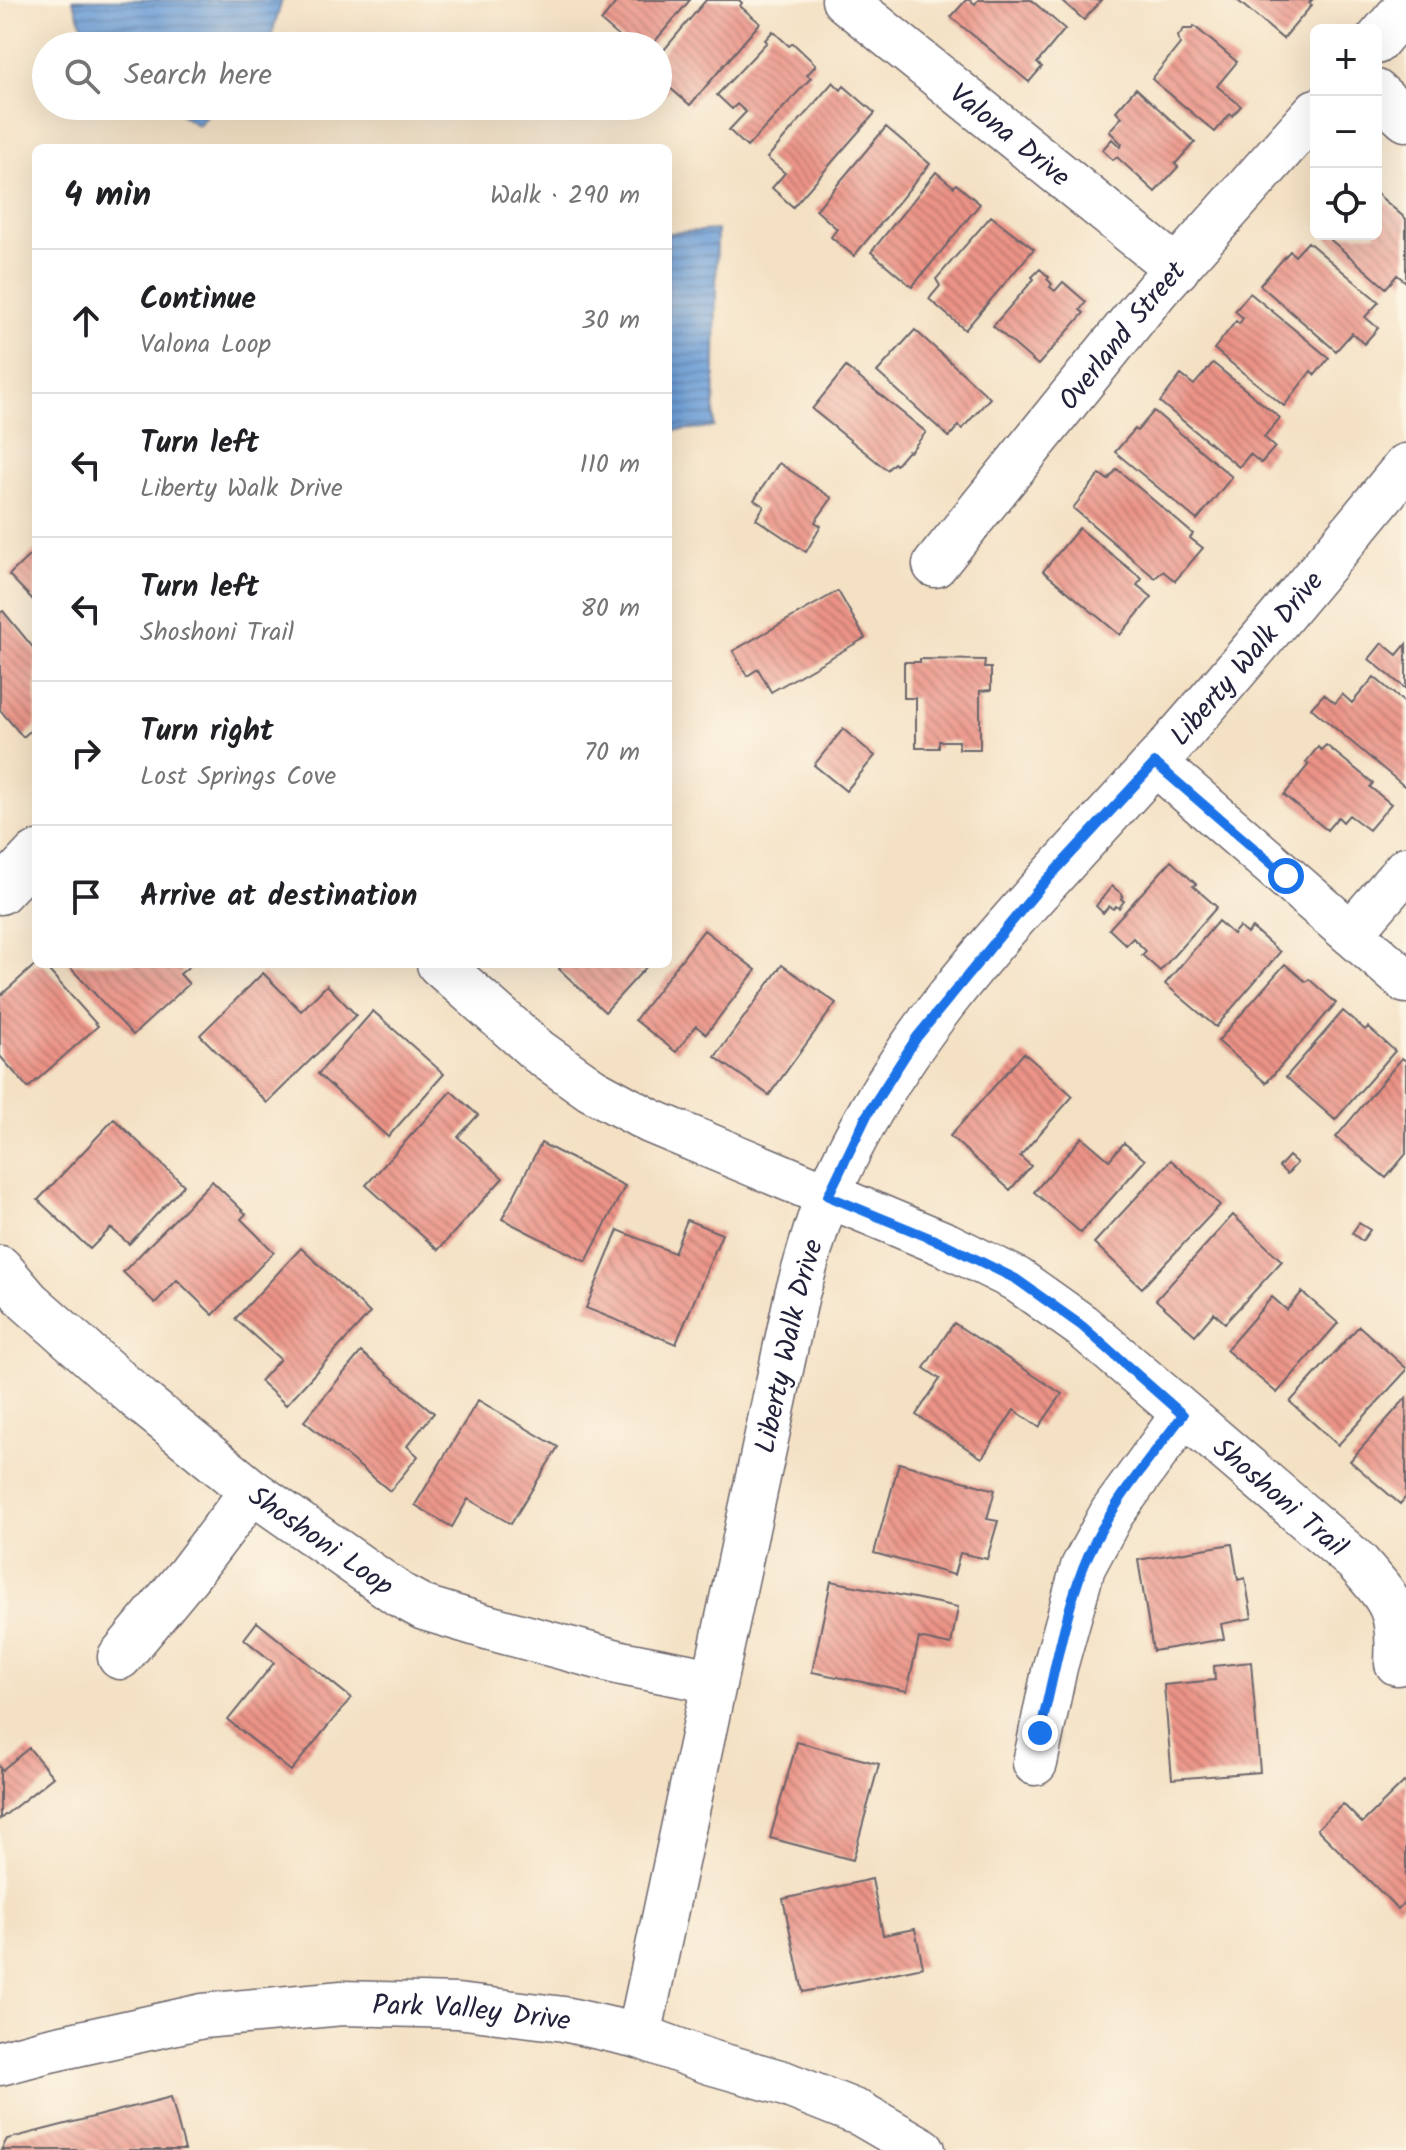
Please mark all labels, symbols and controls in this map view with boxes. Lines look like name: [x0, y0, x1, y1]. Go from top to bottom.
map controls: [1310, 24, 1382, 240]
button: +: [1310, 24, 1382, 96]
search box: [32, 32, 672, 120]
text: Search here: [124, 52, 272, 100]
icon: search: [60, 54, 104, 98]
street label: Valona Drive: [938, 73, 1080, 200]
button: −: [1310, 96, 1382, 168]
button: locate: [1310, 168, 1382, 240]
text: 4 min: [64, 169, 151, 223]
text: Walk · 290 m: [490, 175, 640, 217]
street label: Overland Street: [1048, 251, 1199, 421]
text: Continue: [140, 276, 256, 324]
icon: ahead: [64, 299, 108, 343]
text: 30 m: [581, 300, 640, 342]
text: Valona Loop: [140, 324, 271, 366]
text: Turn left: [140, 420, 259, 468]
icon: left: [64, 443, 108, 487]
text: 110 m: [580, 444, 640, 486]
text: Liberty Walk Drive: [140, 468, 343, 510]
street label: Liberty Walk Drive: [1160, 561, 1336, 757]
text: Turn left: [140, 564, 259, 612]
icon: left: [64, 587, 108, 631]
text: 80 m: [580, 588, 640, 630]
text: Shoshoni Trail: [140, 612, 294, 654]
text: Turn right: [140, 708, 273, 756]
icon: right: [64, 731, 108, 775]
text: 70 m: [584, 732, 640, 774]
text: Lost Springs Cove: [140, 756, 336, 798]
route start: [1268, 858, 1304, 894]
text: Arrive at destination: [140, 873, 417, 921]
icon: arrive: [64, 875, 108, 919]
street label: Liberty Walk Drive: [744, 1234, 837, 1458]
street label: Shoshoni Trail: [1202, 1427, 1357, 1570]
street label: Shoshoni Loop: [238, 1475, 402, 1609]
route end: [1022, 1715, 1058, 1751]
street label: Park Valley Drive: [372, 1984, 575, 2045]

